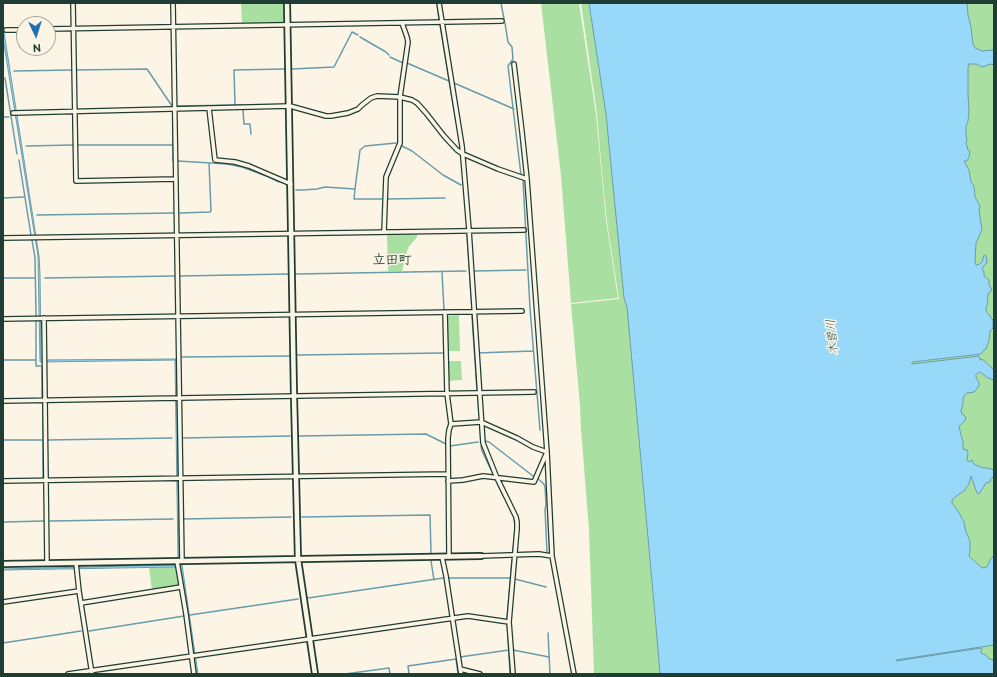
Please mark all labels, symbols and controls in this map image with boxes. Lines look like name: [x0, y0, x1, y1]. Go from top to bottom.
north arrow: [16, 16, 56, 56]
text: N: [32, 41, 41, 54]
district label: 立田町: [373, 253, 411, 269]
water label: 木曽川: [824, 318, 842, 356]

